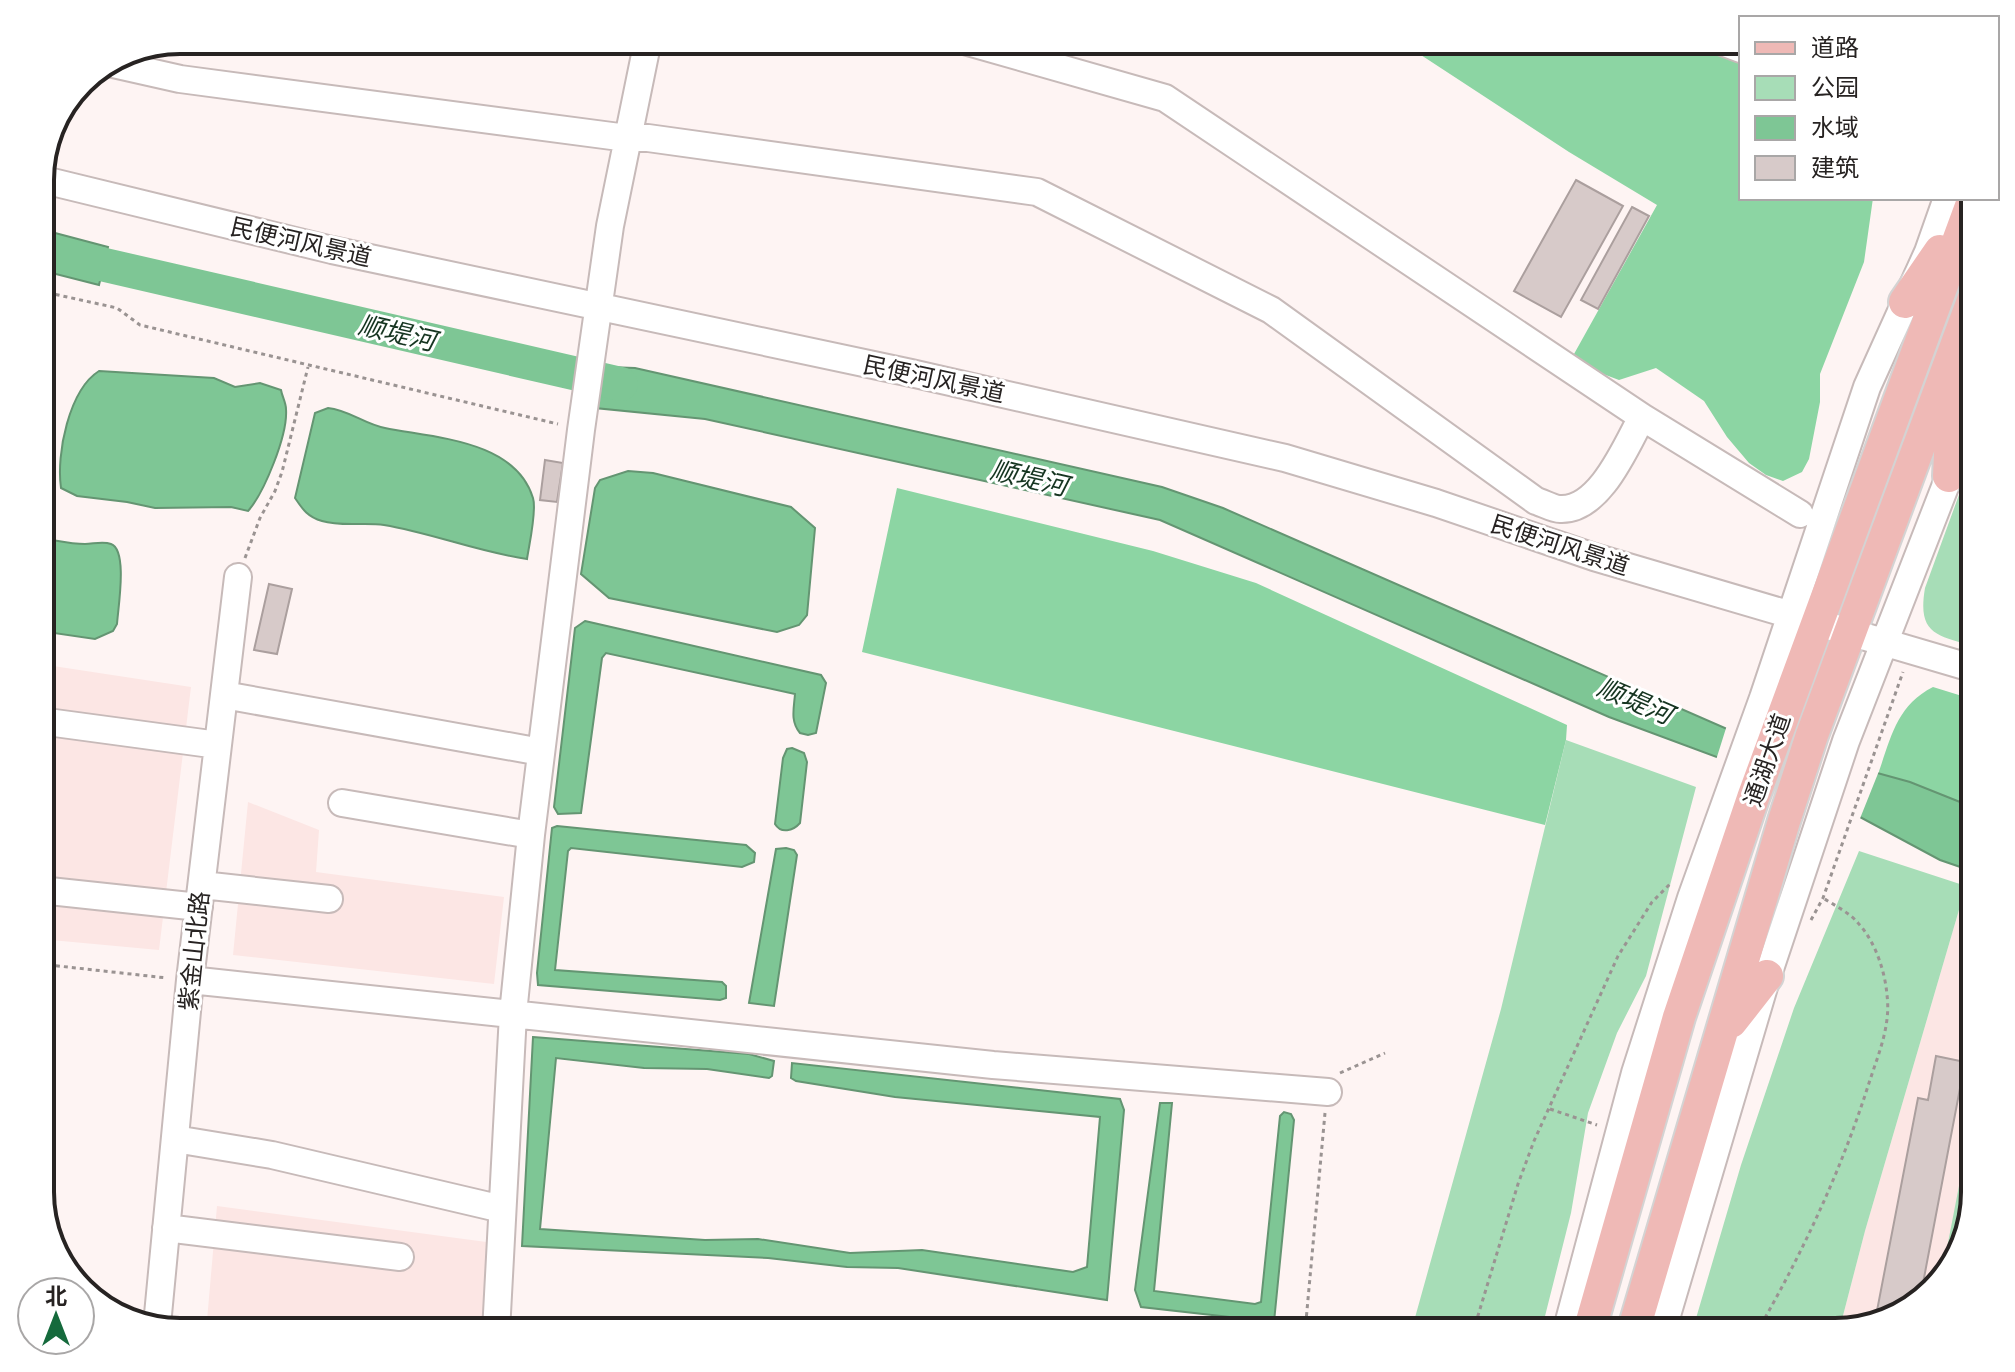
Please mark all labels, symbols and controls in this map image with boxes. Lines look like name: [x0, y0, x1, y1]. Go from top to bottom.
legend: [1739, 16, 1999, 200]
text: 道路: [1811, 34, 1859, 61]
text: 公园: [1811, 74, 1859, 101]
text: 水域: [1811, 114, 1859, 141]
text: 建筑: [1811, 154, 1859, 181]
street label: 民便河风景道: [228, 213, 374, 271]
water label: 顺堤河: [356, 310, 443, 358]
street label: 民便河风景道: [861, 351, 1007, 407]
water label: 顺堤河: [988, 455, 1075, 503]
street label: 民便河风景道: [1487, 510, 1633, 580]
water label: 顺堤河: [1593, 672, 1681, 732]
street label: 通湖大道: [1739, 710, 1795, 810]
street label: 紫金山北路: [174, 890, 214, 1012]
north arrow: [16, 1276, 96, 1356]
text: 北: [45, 1283, 67, 1309]

